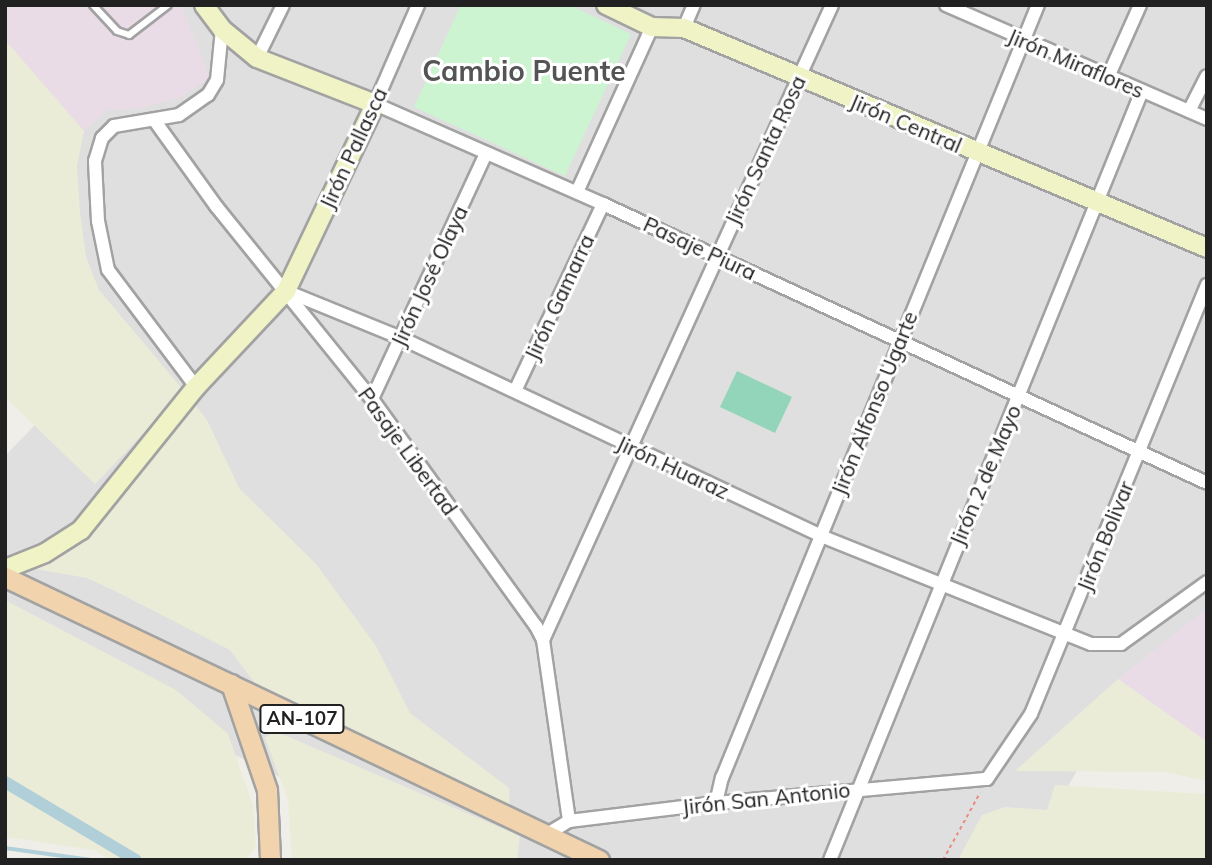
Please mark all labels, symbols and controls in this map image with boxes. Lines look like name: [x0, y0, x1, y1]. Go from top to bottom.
street label: Jirón Miraflores: [1004, 23, 1148, 103]
district label: Cambio Puente: [422, 54, 626, 88]
street label: Jirón Santa Rosa: [719, 71, 811, 229]
street label: Jirón Pallasca: [314, 83, 392, 213]
street label: Jirón Central: [846, 88, 966, 158]
street label: Jirón José Olaya: [385, 202, 473, 350]
street label: Pasaje Piura: [640, 211, 760, 285]
street label: Jirón Gamarra: [519, 230, 599, 364]
street label: Jirón Alfonso Ugarte: [826, 307, 922, 499]
street label: Pasaje Libertad: [353, 382, 463, 520]
street label: Jirón 2 de Mayo: [944, 401, 1026, 549]
street label: Jirón Huaraz: [613, 430, 733, 504]
street label: Jirón Bolivar: [1071, 477, 1139, 595]
road number: AN-107: [258, 704, 346, 734]
street label: Jirón San Antonio: [681, 777, 851, 819]

